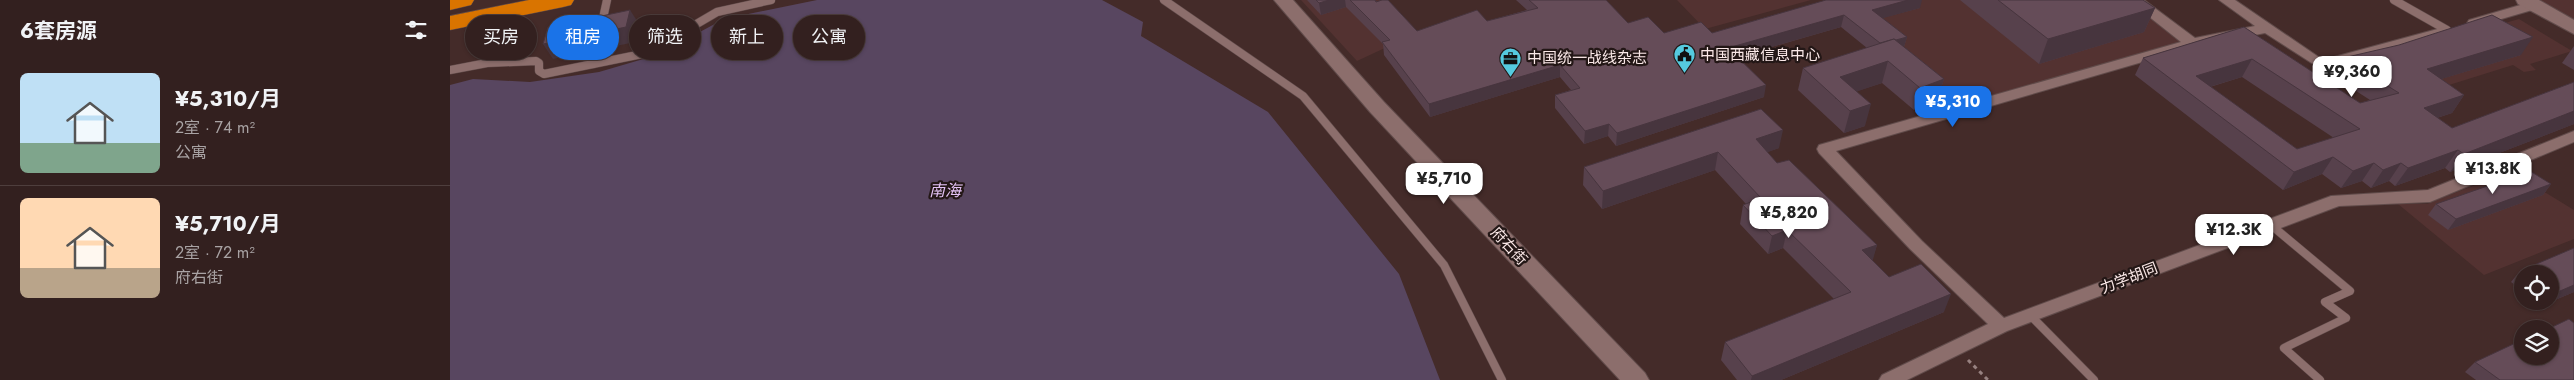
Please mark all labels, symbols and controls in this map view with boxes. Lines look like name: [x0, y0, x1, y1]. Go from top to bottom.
chip: 买房: [465, 15, 537, 60]
chip: 租房: [547, 15, 619, 60]
chip: 筛选: [629, 15, 701, 60]
chip: 新上: [711, 15, 783, 60]
chip: 公寓: [793, 15, 865, 60]
text: 6套房源: [20, 16, 97, 46]
icon: filters: [402, 16, 430, 44]
public building icon: 中国西藏信息中心: [1672, 43, 1696, 74]
place label: 中国西藏信息中心: [1700, 44, 1820, 66]
office icon: 中国统一战线杂志: [1499, 46, 1523, 77]
place label: 中国统一战线杂志: [1527, 47, 1647, 69]
pin: ¥9,360: [2311, 56, 2393, 98]
text: ¥9,360: [2324, 60, 2380, 83]
text: ¥5,310/月: [175, 84, 281, 114]
pin: ¥5,310: [1912, 86, 1994, 128]
text: ¥5,310: [1926, 90, 1980, 113]
icon: home: [60, 93, 120, 153]
text: 2室 · 74 m²: [175, 116, 255, 139]
text: 公寓: [175, 141, 207, 164]
pin: ¥13.8K: [2452, 152, 2534, 195]
text: ¥13.8K: [2466, 157, 2520, 180]
pin: ¥5,710: [1403, 162, 1485, 205]
text: ¥5,710: [1417, 167, 1471, 190]
water label: 南海: [929, 179, 963, 202]
pin: ¥5,820: [1748, 196, 1830, 239]
text: ¥5,820: [1760, 201, 1818, 224]
text: ¥5,710/月: [175, 209, 280, 239]
pin: ¥12.3K: [2193, 214, 2275, 256]
icon: home: [60, 218, 120, 278]
text: ¥12.3K: [2206, 218, 2262, 241]
street label: 府右街: [1486, 222, 1532, 270]
text: 2室 · 72 m²: [175, 241, 255, 264]
street label: 力学胡同: [2097, 257, 2161, 299]
map controls: [2514, 265, 2559, 365]
button: locate: [2514, 265, 2559, 310]
text: 府右街: [175, 266, 223, 289]
button: layers: [2514, 320, 2559, 365]

